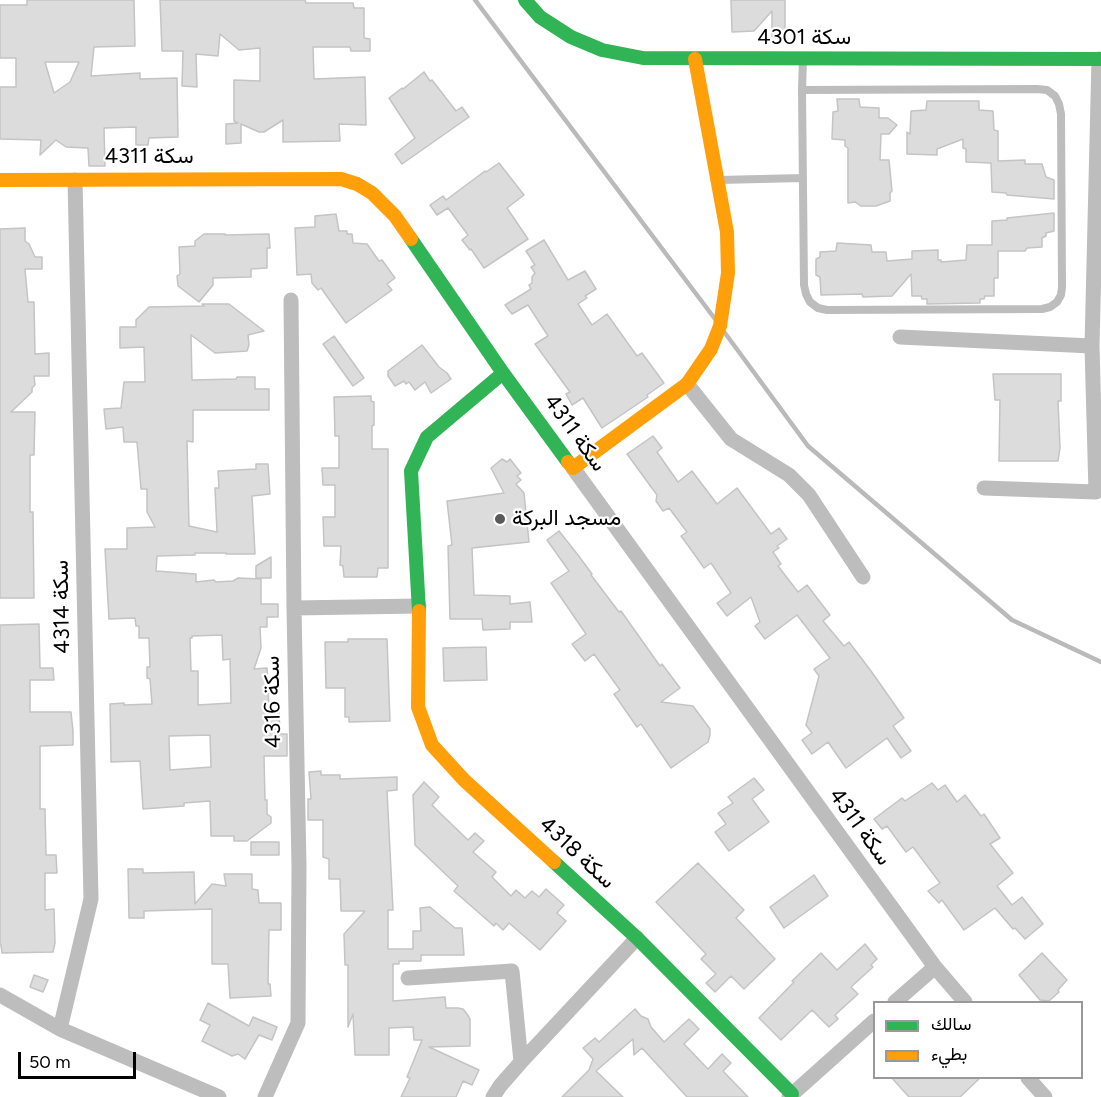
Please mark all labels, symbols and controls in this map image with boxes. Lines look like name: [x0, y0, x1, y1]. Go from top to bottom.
street label: سكة 4301: [757, 25, 851, 51]
street label: سكة 4311: [104, 144, 194, 170]
street label: سكة 4311: [538, 389, 612, 477]
place label: مسجد البركة: [512, 506, 621, 532]
marker: مسجد البركة: [493, 512, 507, 526]
street label: سكة 4314: [48, 560, 76, 654]
street label: سكة 4316: [259, 655, 287, 749]
street label: سكة 4311: [823, 783, 897, 871]
street label: سكة 4318: [534, 811, 620, 895]
legend: [873, 1001, 1083, 1079]
text: سالك: [931, 1013, 971, 1035]
scale bar: [21, 1040, 140, 1078]
text: بطيء: [931, 1043, 967, 1065]
text: 50 m: [29, 1051, 71, 1073]

